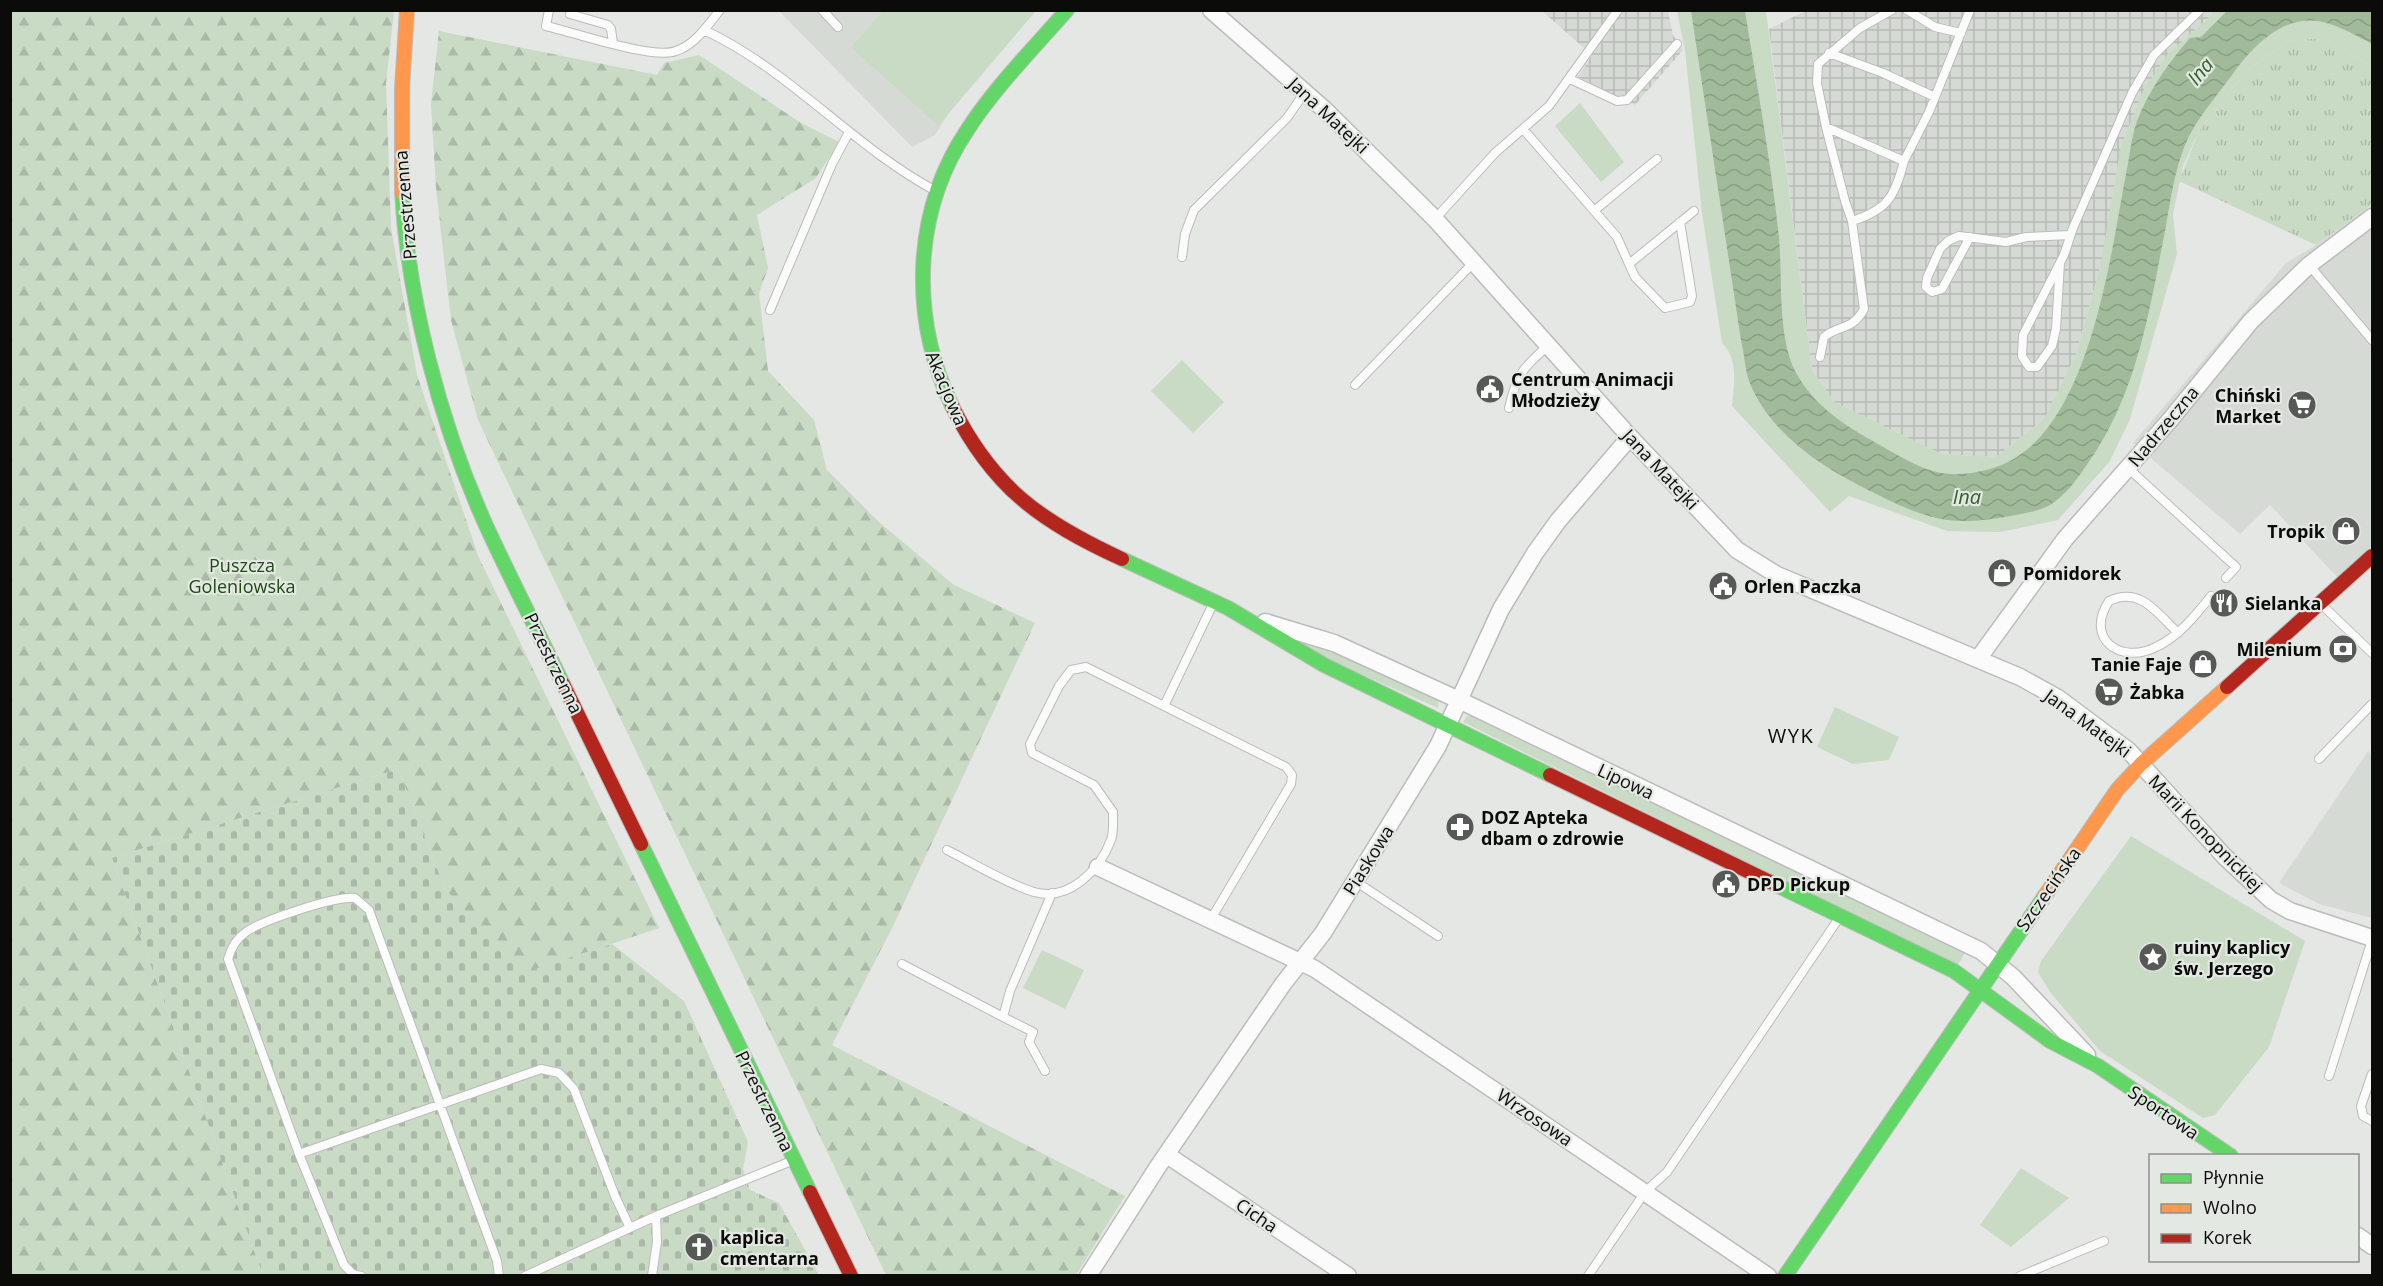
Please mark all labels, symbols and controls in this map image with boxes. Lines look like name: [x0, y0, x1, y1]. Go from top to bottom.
water label: Ina: [2181, 51, 2219, 91]
street label: Jana Matejki: [1282, 70, 1374, 158]
street label: Przestrzenna: [388, 149, 422, 261]
street label: Akacjowa: [921, 347, 973, 429]
place label: Centrum Animacji Młodzieży: [1511, 367, 1674, 412]
public building icon: Centrum Animacji Młodzieży: [1474, 373, 1506, 405]
street label: Nadrzeczna: [2122, 381, 2204, 471]
place label: Chiński Market: [2215, 383, 2281, 428]
supermarket icon: Chiński Market: [2286, 389, 2318, 421]
street label: Jana Matejki: [1616, 422, 1704, 514]
water label: Ina: [1953, 483, 1981, 510]
shop icon: Tropik: [2330, 515, 2362, 547]
place label: Tropik: [2267, 519, 2326, 543]
park label: Puszcza Goleniowska: [189, 553, 295, 598]
shop icon: Pomidorek: [1986, 557, 2018, 589]
place label: Pomidorek: [2023, 561, 2122, 585]
public building icon: Orlen Paczka: [1707, 570, 1739, 602]
place label: Orlen Paczka: [1744, 574, 1861, 598]
restaurant icon: Sielanka: [2208, 587, 2240, 619]
place label: Sielanka: [2245, 591, 2321, 615]
street label: Przestrzenna: [519, 608, 589, 718]
bank icon: Milenium: [2327, 633, 2359, 665]
place label: Milenium: [2237, 637, 2322, 661]
shop icon: Tanie Faje: [2187, 648, 2219, 680]
place label: Tanie Faje: [2091, 652, 2182, 676]
supermarket icon: Żabka: [2093, 676, 2125, 708]
place label: Żabka: [2130, 680, 2185, 704]
street label: Jana Matejki: [2038, 682, 2136, 763]
district label: WYK: [1768, 722, 1814, 749]
street label: Lipowa: [1594, 758, 1658, 804]
street label: Marii Konopnickiej: [2144, 769, 2268, 897]
place label: DOZ Apteka dbam o zdrowie: [1481, 805, 1624, 850]
pharmacy icon: DOZ Apteka dbam o zdrowie: [1444, 811, 1476, 843]
street label: Piaskowa: [1337, 820, 1399, 900]
street label: Szczecińska: [2010, 842, 2086, 936]
public building icon: DPD Pickup: [1710, 868, 1742, 900]
place label: DPD Pickup: [1747, 872, 1850, 896]
place label: ruiny kaplicy św. Jerzego: [2174, 935, 2291, 980]
place icon: ruiny kaplicy św. Jerzego: [2137, 941, 2169, 973]
street label: Przestrzenna: [730, 1046, 800, 1156]
street label: Sportowa: [2124, 1080, 2204, 1144]
street label: Wrzosowa: [1492, 1083, 1578, 1151]
legend: [2149, 1154, 2359, 1262]
text: Płynnie: [2203, 1165, 2264, 1189]
street label: Cicha: [1231, 1192, 1283, 1238]
text: Wolno: [2203, 1195, 2257, 1219]
place label: kaplica cmentarna: [720, 1225, 819, 1270]
text: Korek: [2203, 1225, 2252, 1249]
church icon: kaplica cmentarna: [683, 1231, 715, 1263]

